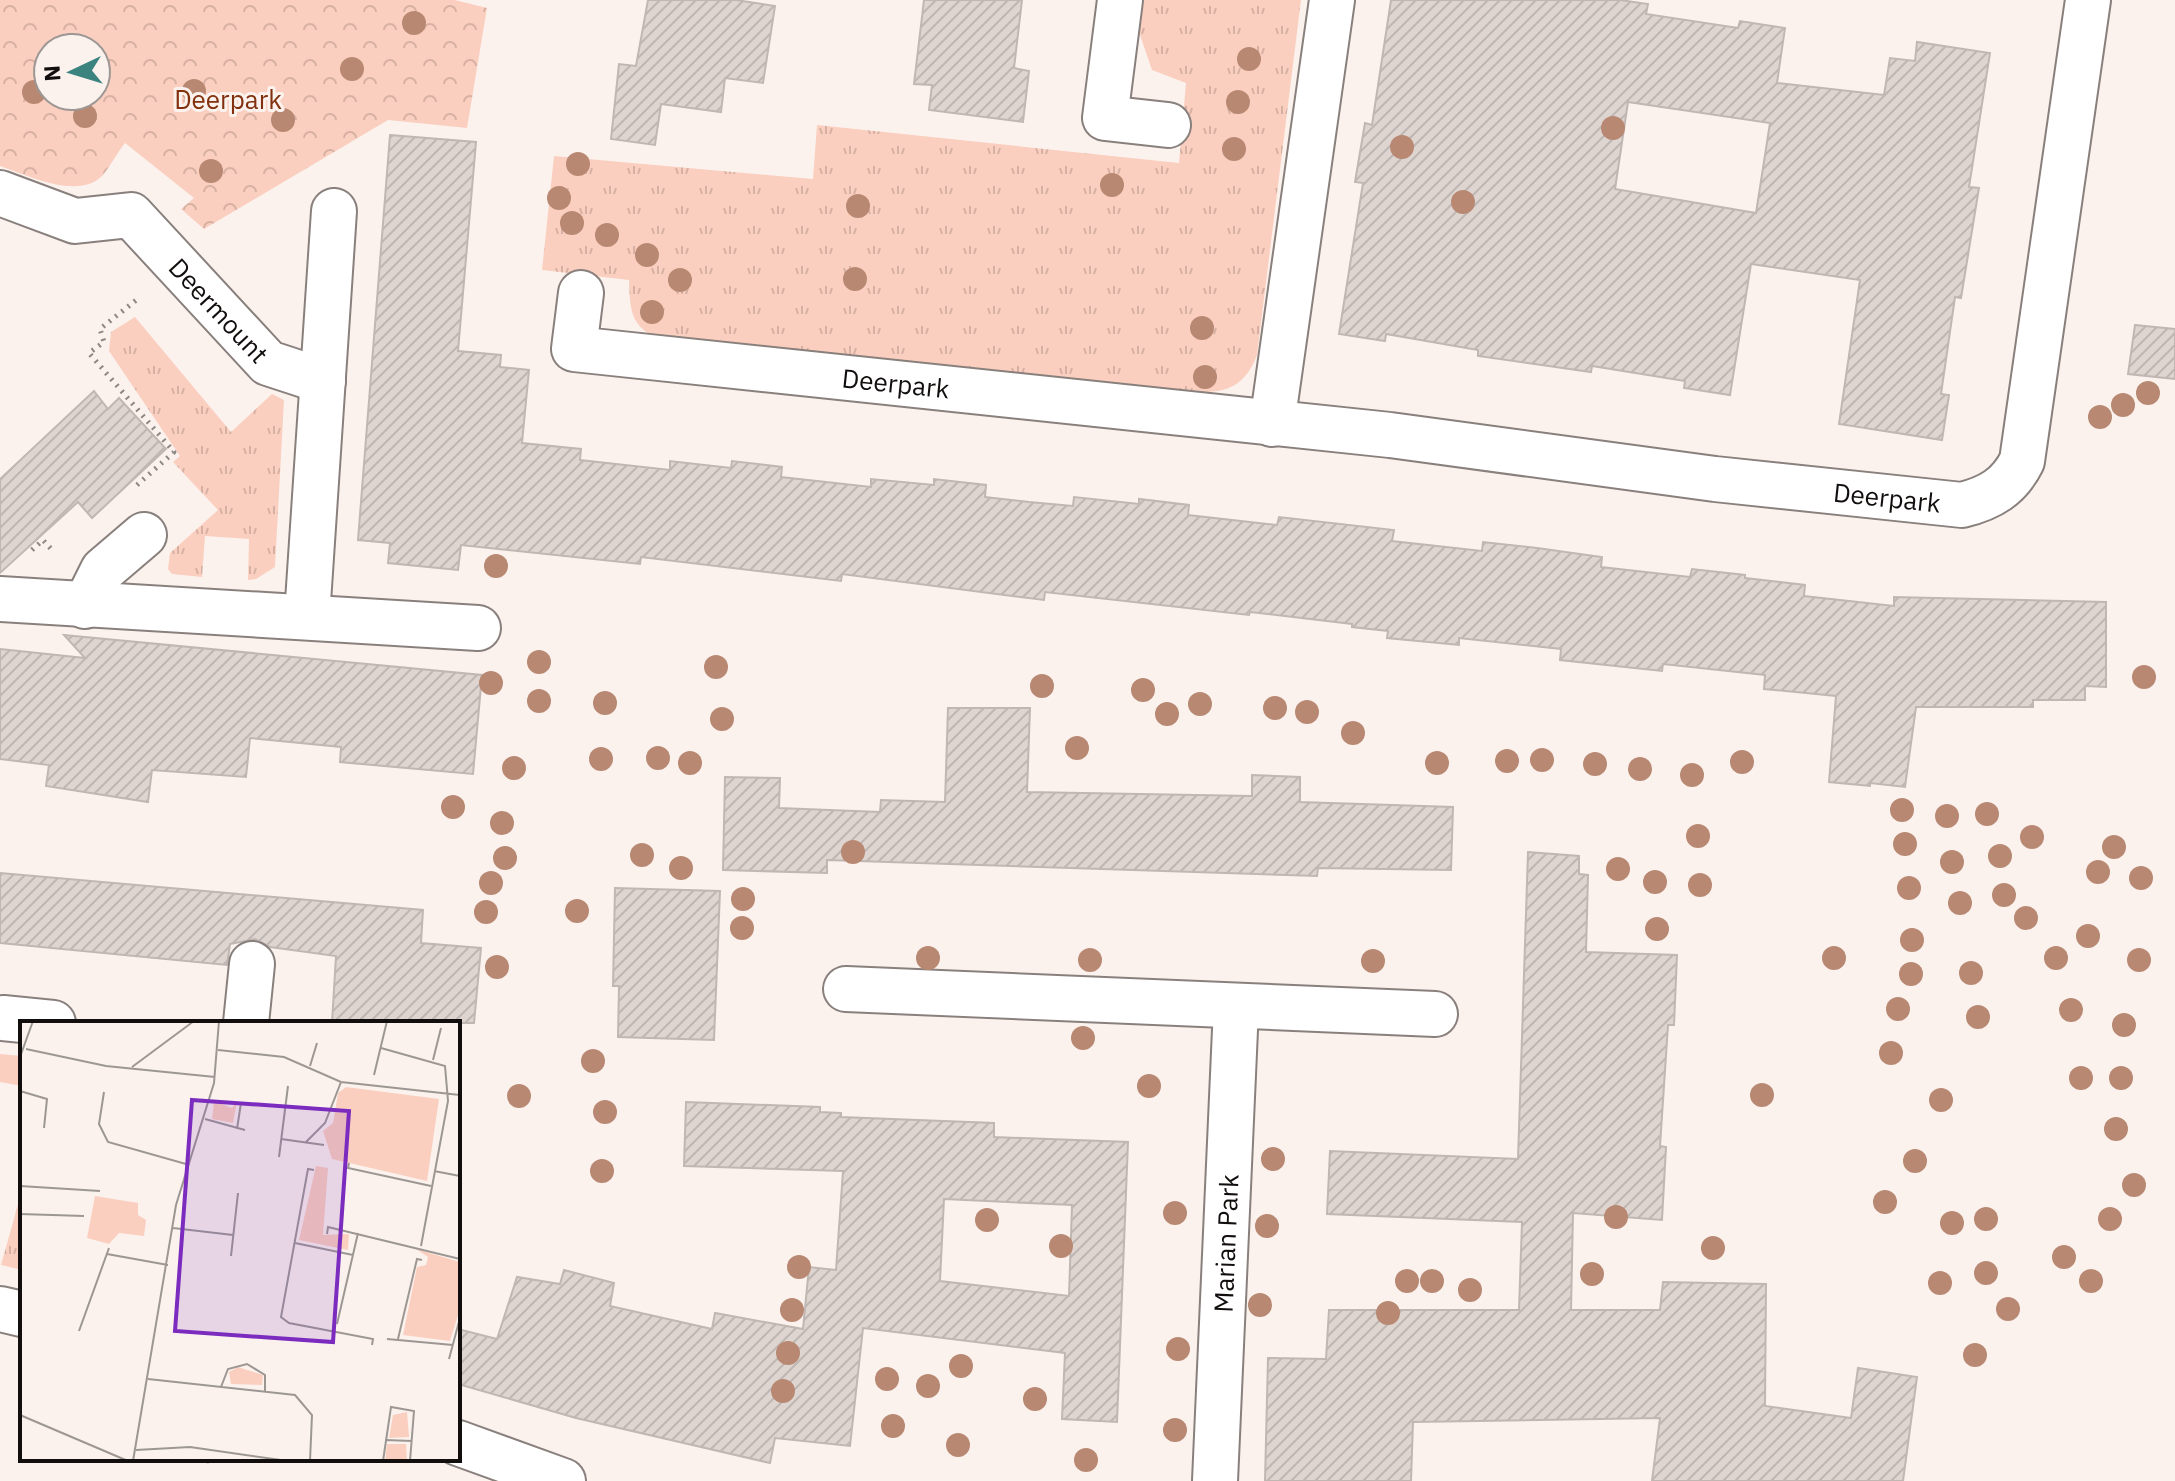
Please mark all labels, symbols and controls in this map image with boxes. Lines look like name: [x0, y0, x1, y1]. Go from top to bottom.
north arrow: [32, 32, 112, 112]
text: N: [37, 64, 67, 82]
park label: Deerpark: [174, 82, 282, 116]
street label: Deermount: [162, 250, 276, 370]
street label: Deerpark: [840, 360, 951, 405]
street label: Deerpark: [1832, 475, 1943, 520]
inset map: [20, 1021, 460, 1461]
street label: Marian Park: [1205, 1173, 1246, 1313]

